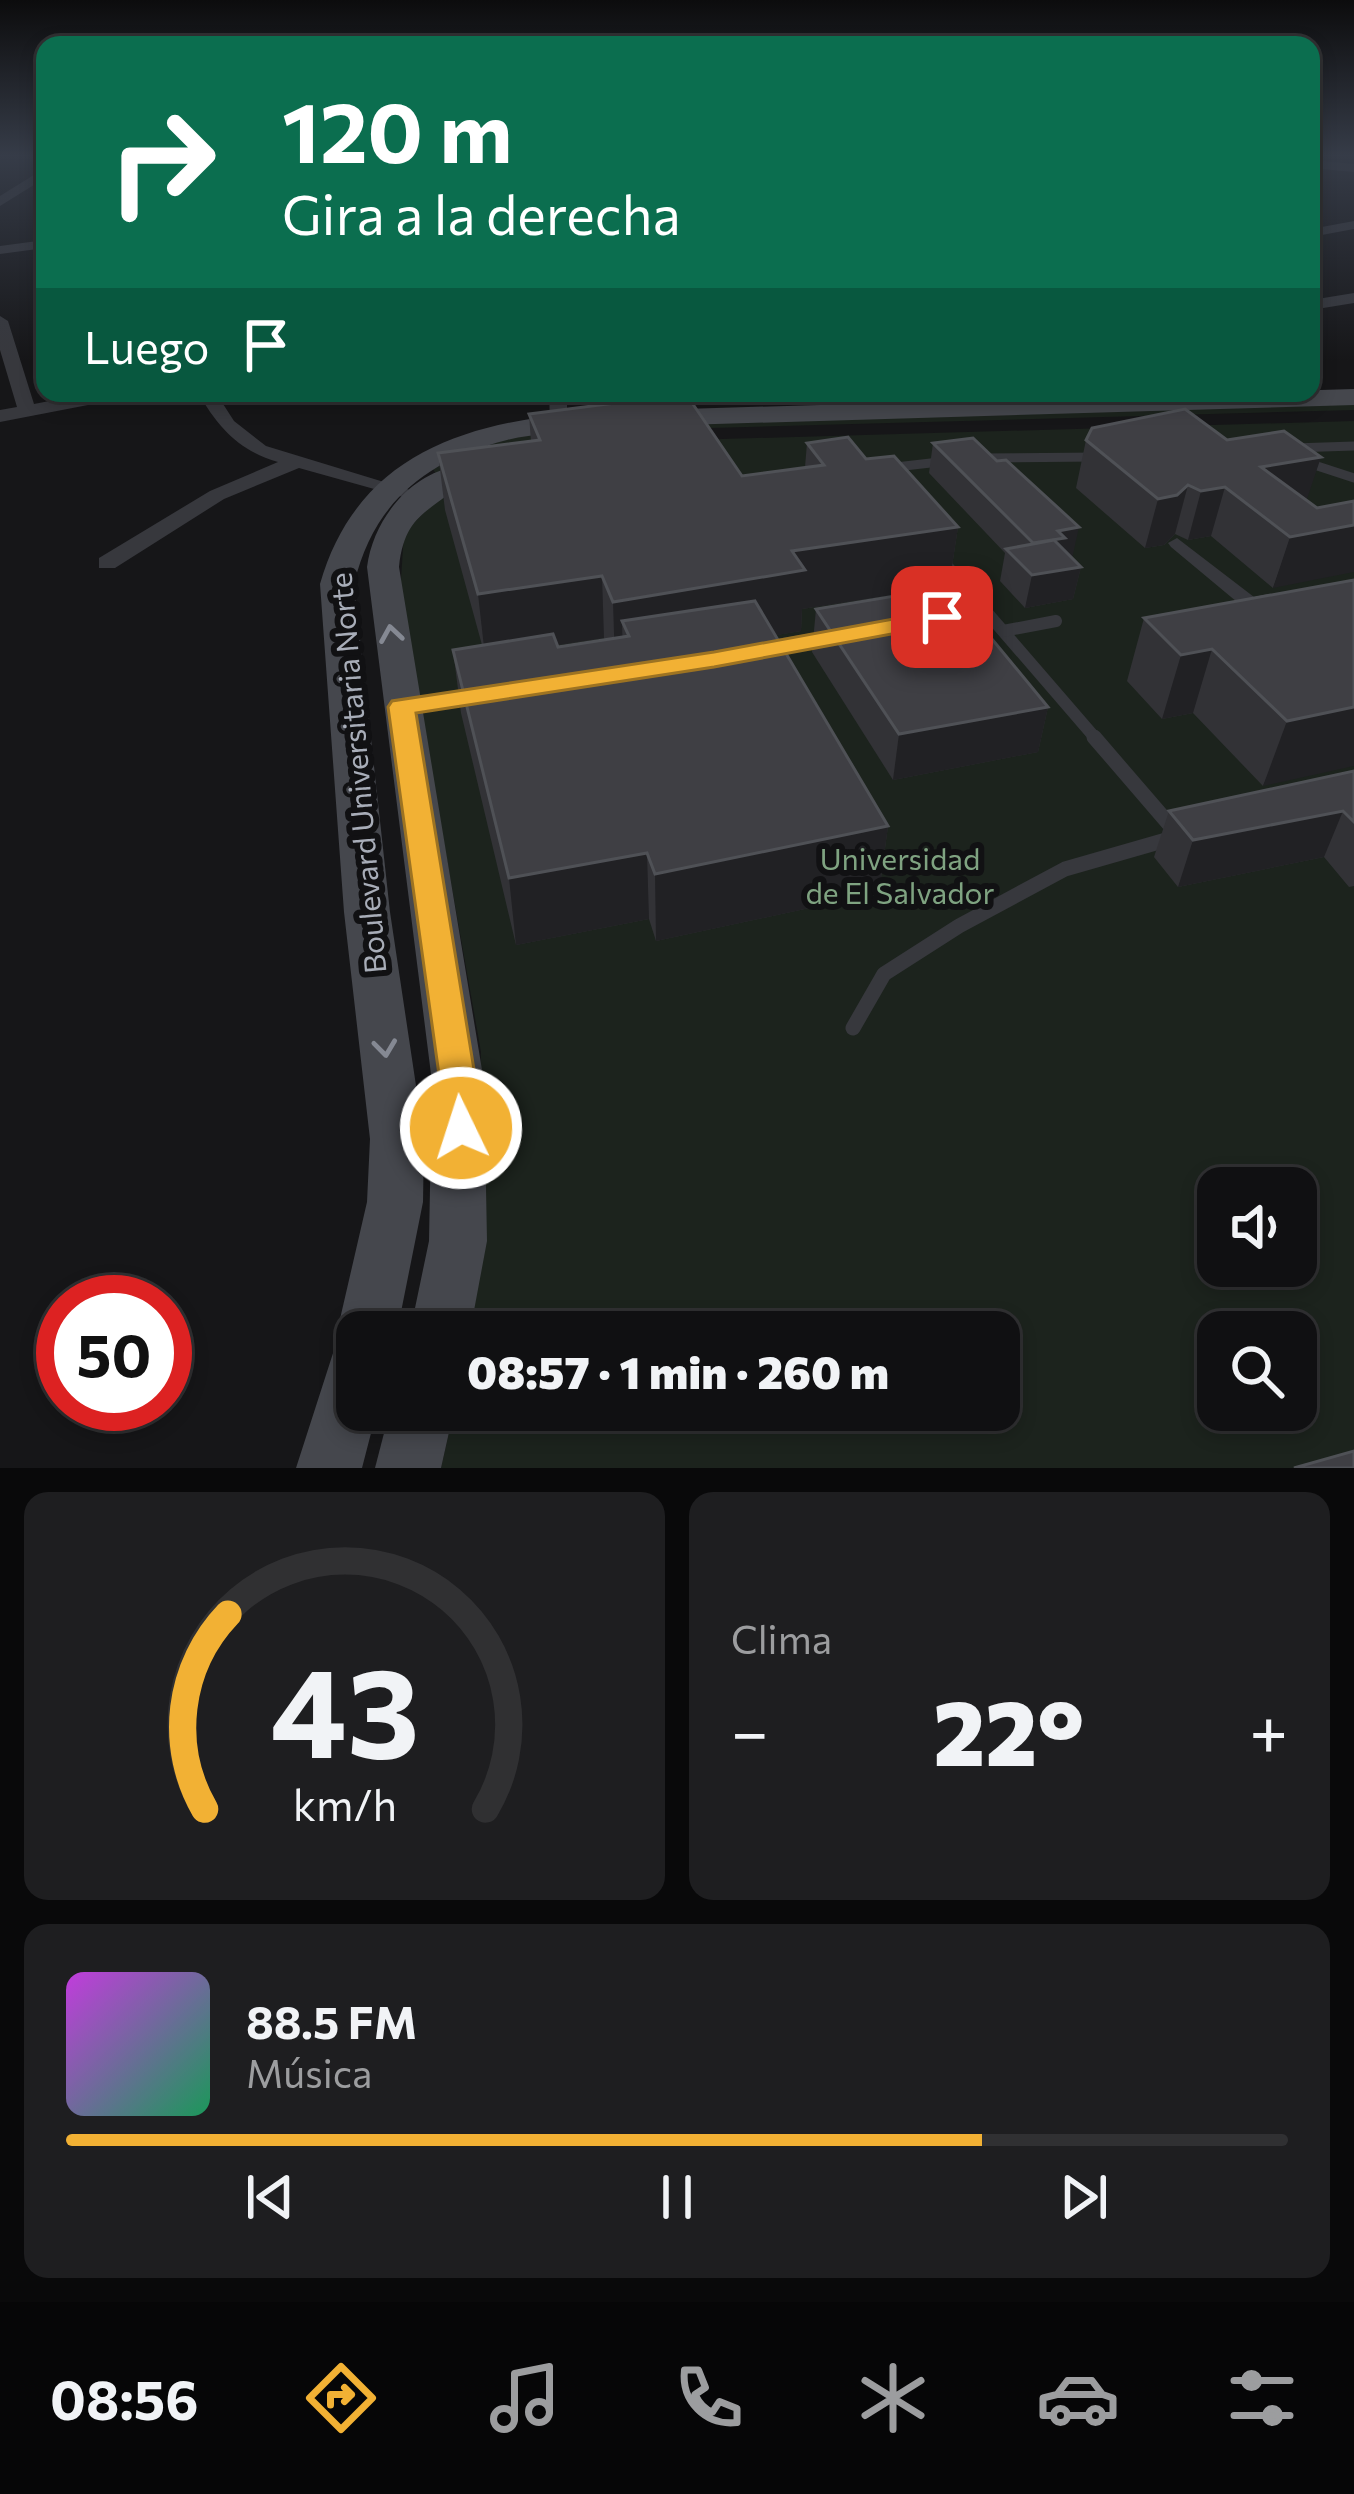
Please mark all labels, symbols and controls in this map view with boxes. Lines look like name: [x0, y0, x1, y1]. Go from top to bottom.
text: 120 m: [282, 78, 512, 180]
icon: right: [84, 84, 240, 240]
text: Gira a la derecha: [282, 180, 681, 246]
icon: arrive: [233, 312, 299, 378]
text: Luego: [84, 318, 209, 373]
pin: [891, 566, 993, 668]
street label: Boulevard Universitaria Norte: [321, 571, 392, 975]
icon: arrive: [909, 584, 975, 650]
one-way arrow: [379, 624, 405, 644]
park label: Universidad de El Salvador: [806, 839, 995, 910]
one-way arrow: [371, 1038, 397, 1058]
position arrow: [398, 1065, 524, 1191]
map controls: [1197, 1167, 1317, 1431]
button: sound: [1197, 1167, 1317, 1287]
speed limit sign: 50: [36, 1275, 192, 1431]
button: search: [1197, 1311, 1317, 1431]
text: 08:57 · 1 min · 260 m: [467, 1343, 889, 1398]
text: Clima: [731, 1614, 832, 1662]
text: 43: [270, 1631, 419, 1784]
text: 22°: [933, 1674, 1085, 1785]
text: −: [731, 1689, 769, 1770]
text: +: [1249, 1689, 1288, 1770]
text: km/h: [292, 1777, 397, 1830]
text: 88.5 FM: [246, 1993, 417, 2048]
text: Música: [246, 2048, 372, 2096]
icon: previous: [237, 2164, 303, 2230]
icon: pause: [644, 2164, 710, 2230]
icon: next: [1051, 2164, 1117, 2230]
icon: directions: [299, 2356, 383, 2440]
icon: music: [483, 2356, 567, 2440]
icon: phone: [667, 2356, 751, 2440]
icon: climate: [851, 2356, 935, 2440]
icon: car: [1036, 2356, 1120, 2440]
icon: filters: [1220, 2356, 1304, 2440]
text: 08:56: [50, 2365, 198, 2431]

